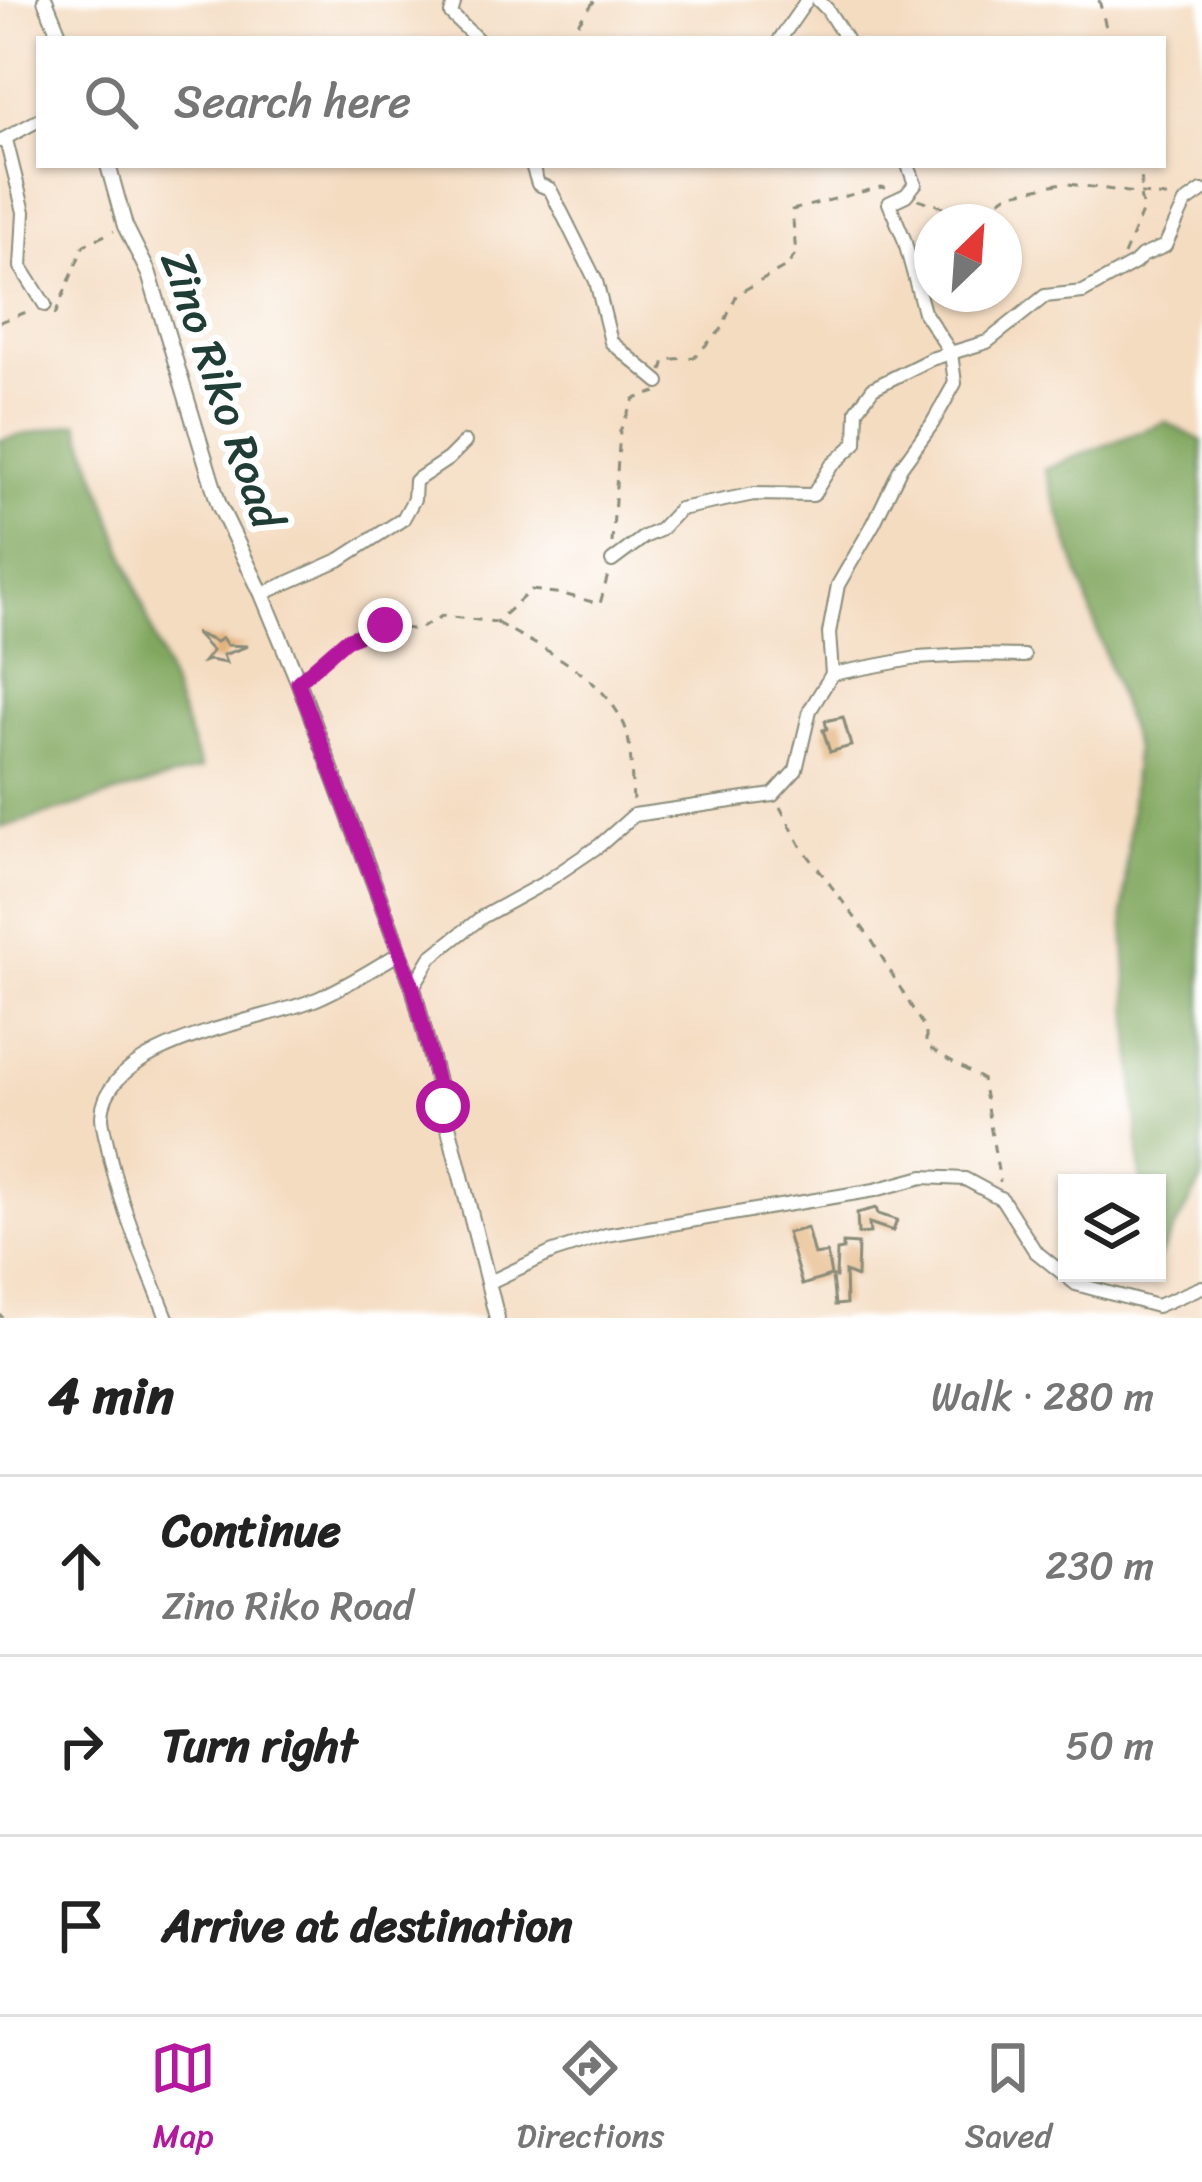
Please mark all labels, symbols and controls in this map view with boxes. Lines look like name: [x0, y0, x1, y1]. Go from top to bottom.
search box: [36, 36, 1166, 168]
text: Search here: [174, 62, 411, 142]
icon: search: [78, 69, 144, 135]
north arrow: [914, 204, 1022, 312]
street label: Zino Riko Road: [137, 239, 308, 543]
route end: [358, 598, 412, 652]
route start: [416, 1079, 470, 1133]
map controls: [1058, 1174, 1166, 1282]
button: layers: [1058, 1174, 1166, 1282]
text: 4 min: [48, 1351, 174, 1441]
text: Walk · 280 m: [931, 1362, 1154, 1431]
text: Continue: [162, 1491, 341, 1571]
text: 230 m: [1045, 1531, 1154, 1600]
icon: ahead: [48, 1533, 114, 1599]
text: Zino Riko Road: [162, 1571, 413, 1640]
text: Turn right: [162, 1706, 357, 1786]
text: 50 m: [1065, 1711, 1154, 1780]
icon: right: [48, 1713, 114, 1779]
text: Arrive at destination: [162, 1886, 572, 1966]
icon: arrive: [48, 1893, 114, 1959]
tab: Map: [150, 2035, 216, 2165]
tab: Directions: [517, 2035, 664, 2165]
tab: Saved: [965, 2035, 1052, 2165]

